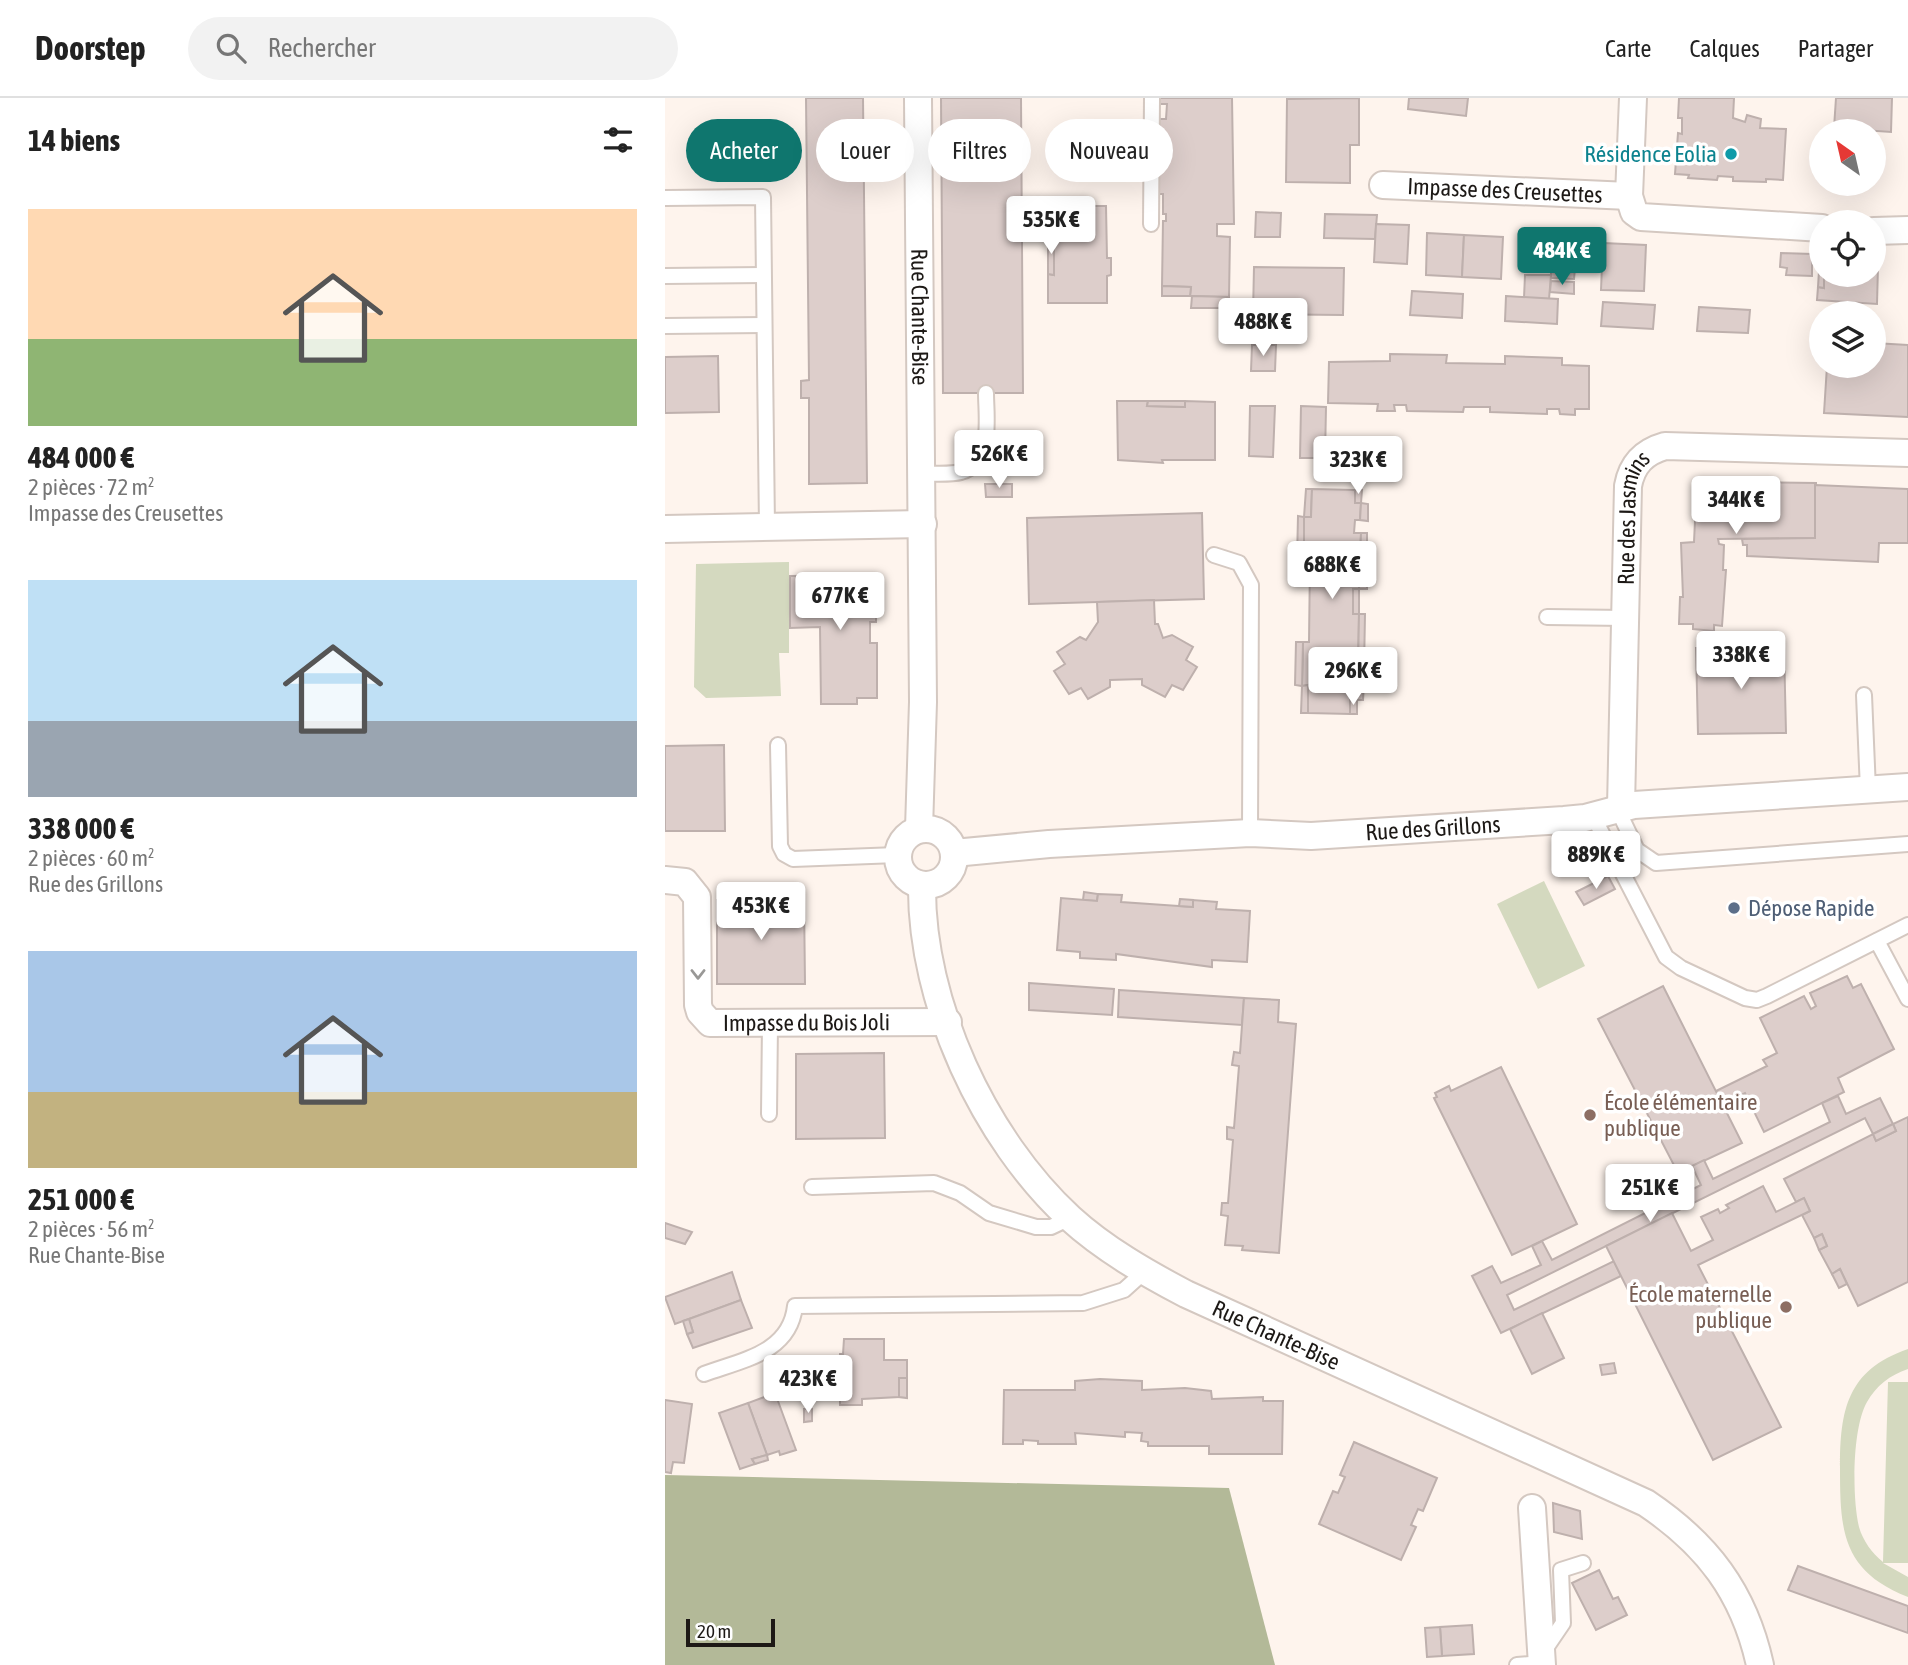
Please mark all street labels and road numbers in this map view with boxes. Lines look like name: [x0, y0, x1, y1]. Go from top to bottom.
street label: Impasse des Creusettes: [1407, 173, 1603, 208]
street label: Rue Chante-Bise: [906, 248, 933, 386]
street label: Rue des Jasmins: [1613, 445, 1655, 585]
street label: Rue des Grillons: [1365, 811, 1501, 846]
street label: Impasse du Bois Joli: [723, 1009, 890, 1036]
street label: Rue Chante-Bise: [1208, 1295, 1344, 1375]

